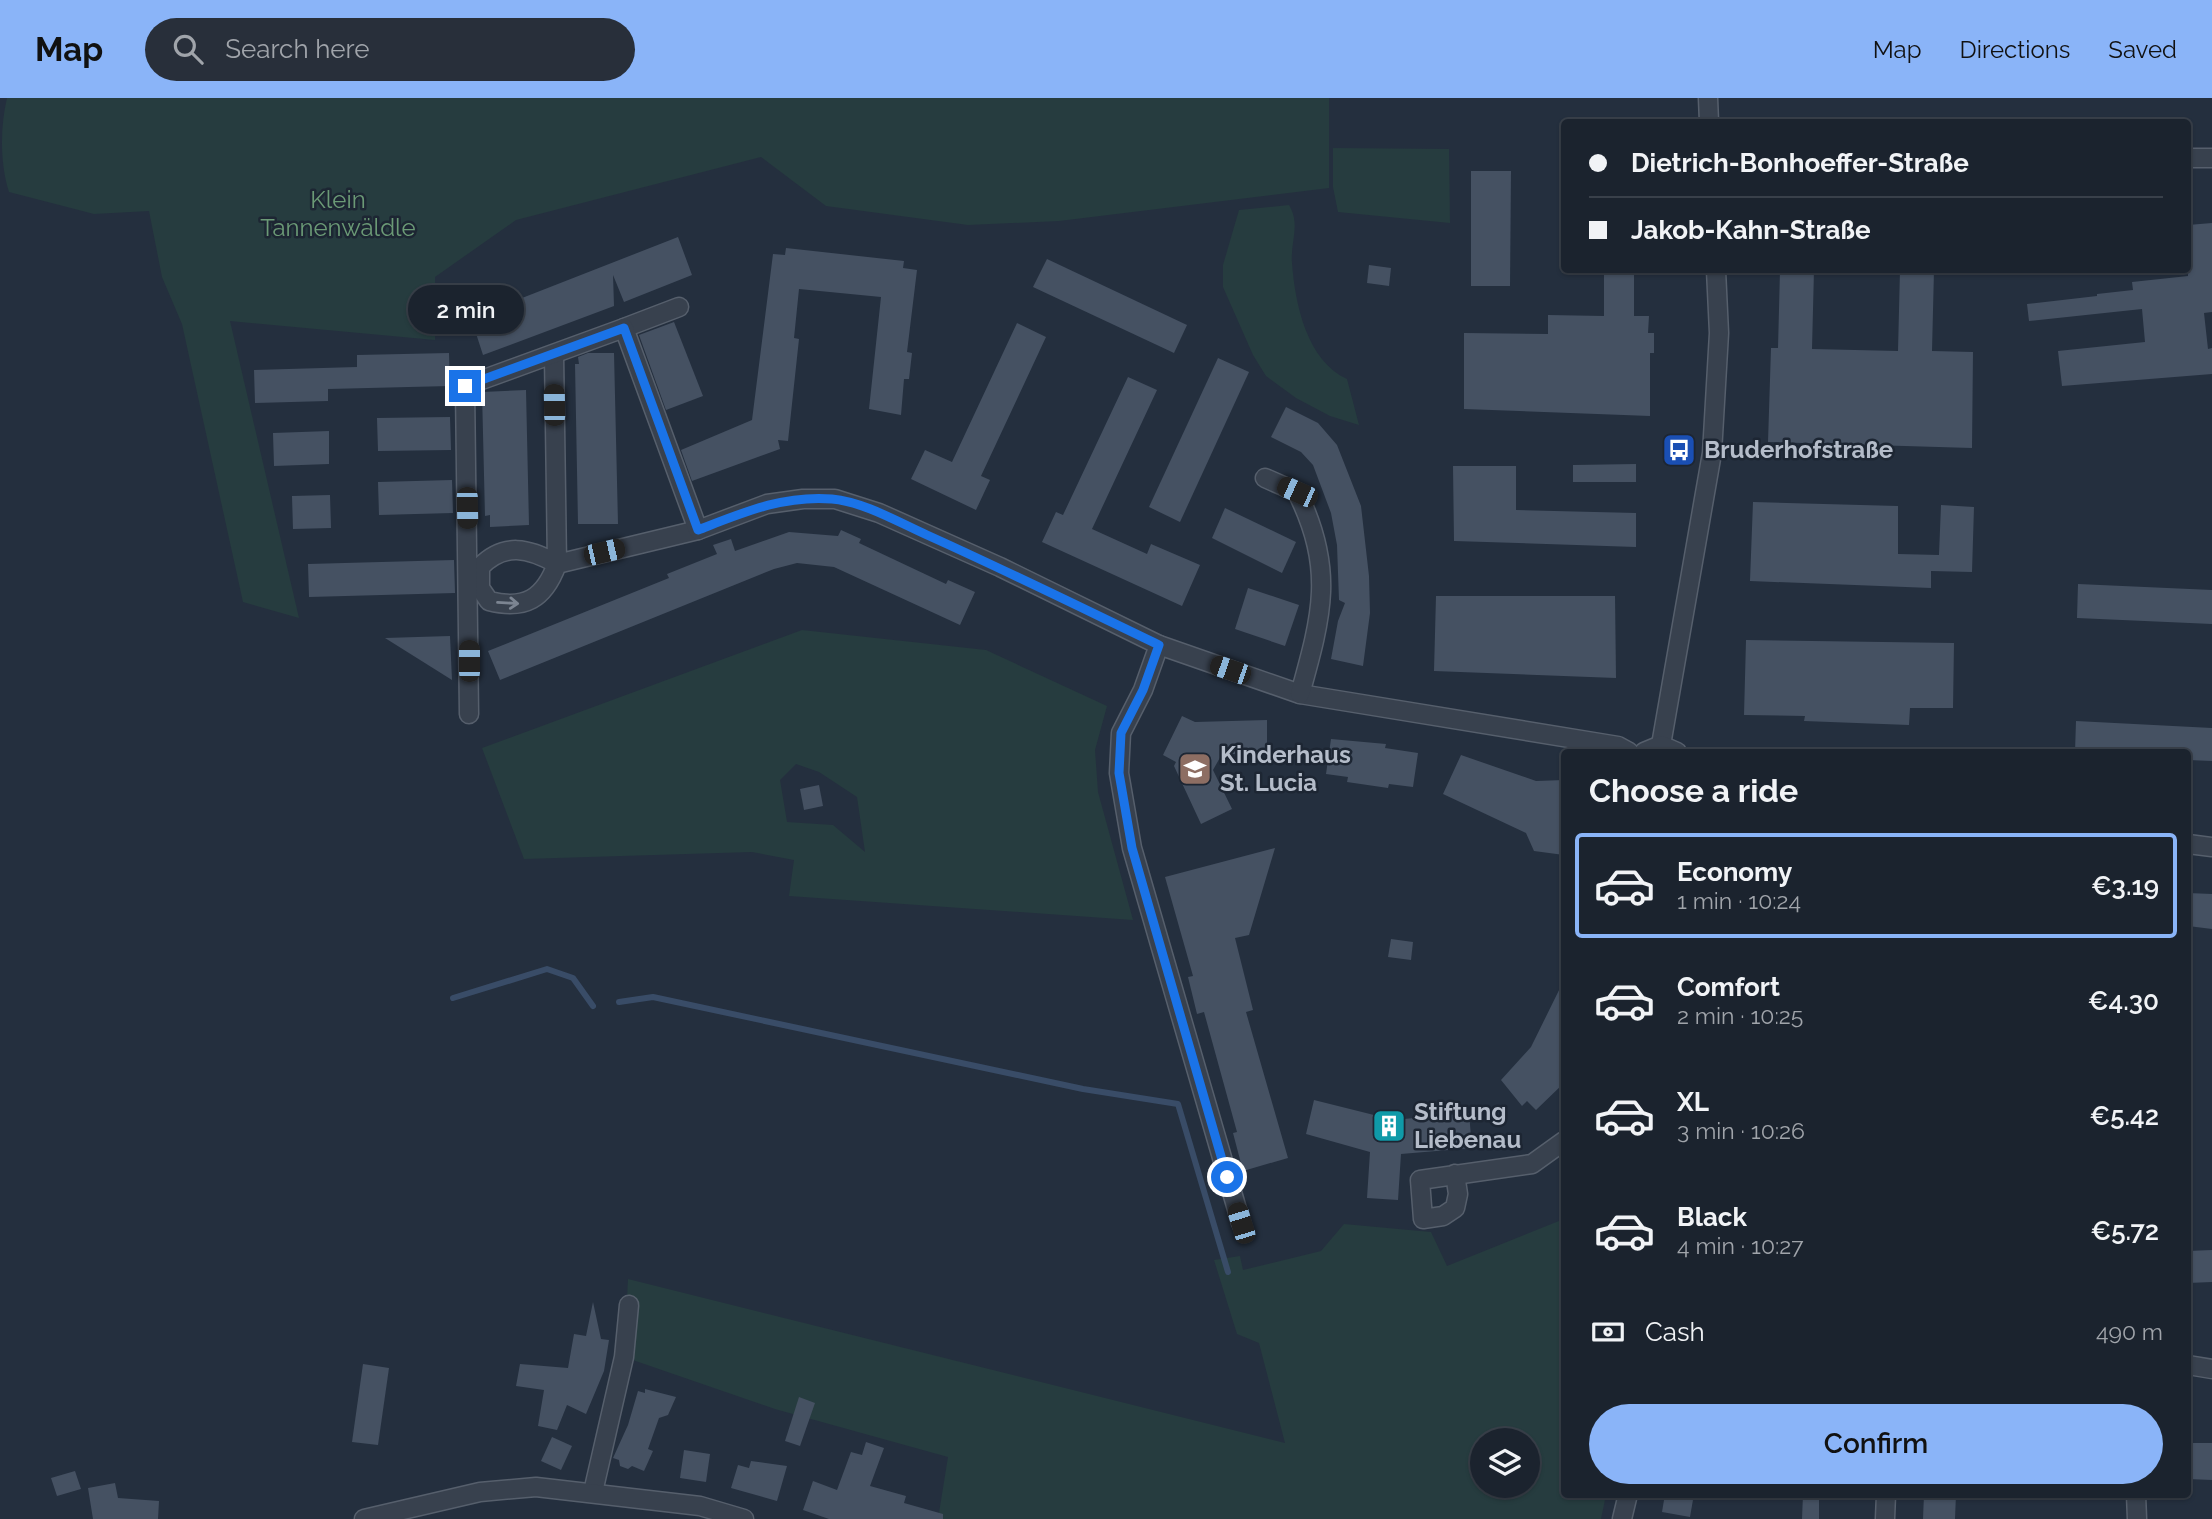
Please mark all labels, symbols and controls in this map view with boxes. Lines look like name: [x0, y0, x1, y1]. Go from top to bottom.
search box: [145, 18, 635, 81]
text: Map: [35, 30, 103, 69]
icon: search: [169, 30, 207, 68]
text: Search here: [225, 34, 370, 64]
text: Map: [1873, 35, 1922, 64]
text: Directions: [1960, 35, 2070, 64]
text: Saved: [2108, 35, 2177, 64]
text: Dietrich-Bonhoeffer-Straße: [1631, 148, 1969, 178]
park label: Klein Tannenwäldle: [260, 185, 416, 242]
text: Jakob-Kahn-Straße: [1631, 215, 1870, 245]
callout: 2 min: [407, 285, 523, 334]
text: 2 min: [437, 296, 495, 323]
route end: [449, 370, 481, 402]
car: [544, 384, 565, 426]
bus stop icon: Bruderhofstraße: [1660, 431, 1698, 469]
place label: Bruderhofstraße: [1704, 435, 1893, 464]
car: [1274, 474, 1321, 510]
car: [457, 487, 478, 529]
car: [582, 537, 627, 567]
one-way arrow: [496, 597, 519, 610]
car: [459, 640, 480, 682]
car: [1207, 653, 1254, 687]
place label: Kinderhaus St. Lucia: [1220, 740, 1351, 797]
school or university icon: Kinderhaus St. Lucia: [1176, 750, 1214, 788]
text: Choose a ride: [1589, 772, 1798, 809]
icon: car: [1593, 854, 1656, 917]
text: Economy: [1677, 857, 1792, 887]
text: €3.19: [2091, 871, 2159, 901]
text: 1 min · 10:24: [1677, 887, 1801, 914]
icon: car: [1593, 969, 1656, 1032]
text: Comfort: [1677, 972, 1780, 1002]
text: €4.30: [2088, 986, 2159, 1016]
text: 2 min · 10:25: [1677, 1002, 1803, 1029]
icon: car: [1593, 1084, 1656, 1147]
text: XL: [1677, 1087, 1709, 1117]
place label: Stiftung Liebenau: [1414, 1097, 1521, 1154]
text: €5.42: [2089, 1101, 2159, 1131]
building icon: Stiftung Liebenau: [1370, 1107, 1408, 1145]
text: 3 min · 10:26: [1677, 1117, 1805, 1144]
route start: [1211, 1161, 1243, 1193]
icon: car: [1593, 1199, 1656, 1262]
car: [1225, 1200, 1258, 1246]
text: Black: [1677, 1202, 1747, 1232]
text: €5.72: [2090, 1216, 2159, 1246]
text: 4 min · 10:27: [1677, 1232, 1804, 1259]
icon: cash: [1589, 1313, 1627, 1351]
text: Cash: [1645, 1317, 1705, 1347]
text: 490 m: [2096, 1318, 2163, 1345]
button: Confirm: [1589, 1404, 2163, 1484]
map controls: [1470, 1428, 1540, 1498]
button: layers: [1470, 1428, 1540, 1498]

